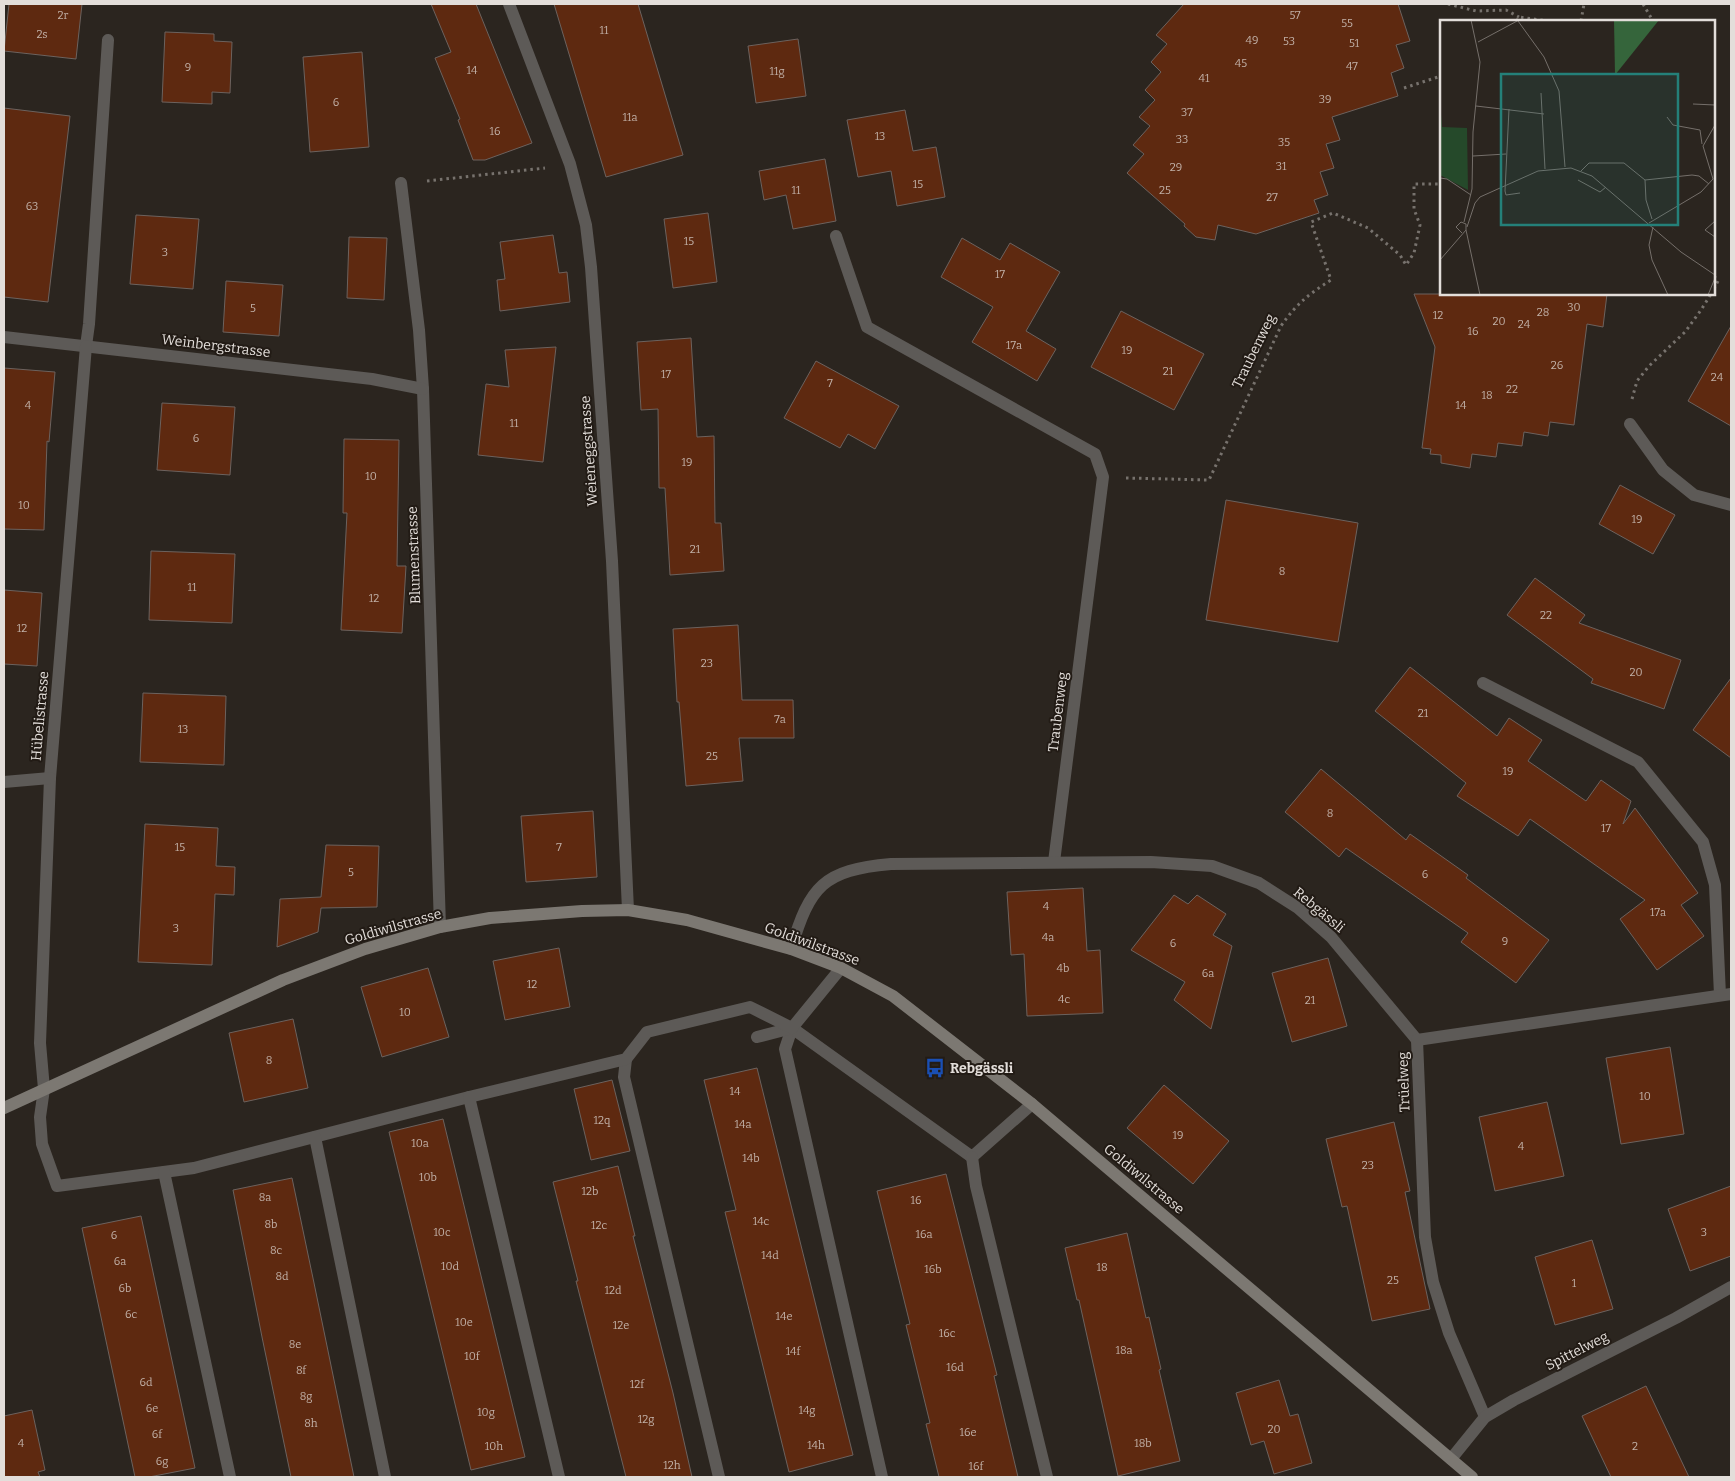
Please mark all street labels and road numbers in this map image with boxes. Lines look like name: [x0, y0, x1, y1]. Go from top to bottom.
street label: Traubenweg: [1229, 311, 1279, 391]
street label: Weinbergstrasse: [161, 331, 271, 361]
street label: Weieneggstrasse: [577, 395, 601, 507]
street label: Blumenstrasse: [404, 506, 424, 604]
street label: Hübelistrasse: [28, 670, 52, 762]
street label: Traubenweg: [1045, 671, 1071, 753]
street label: Rebgässli: [1290, 884, 1348, 936]
street label: Goldiwilstrasse: [343, 905, 443, 949]
street label: Goldiwilstrasse: [762, 919, 862, 969]
street label: Trüelweg: [1394, 1051, 1414, 1113]
street label: Goldiwilstrasse: [1100, 1140, 1188, 1218]
street label: Spittelweg: [1543, 1328, 1611, 1374]

